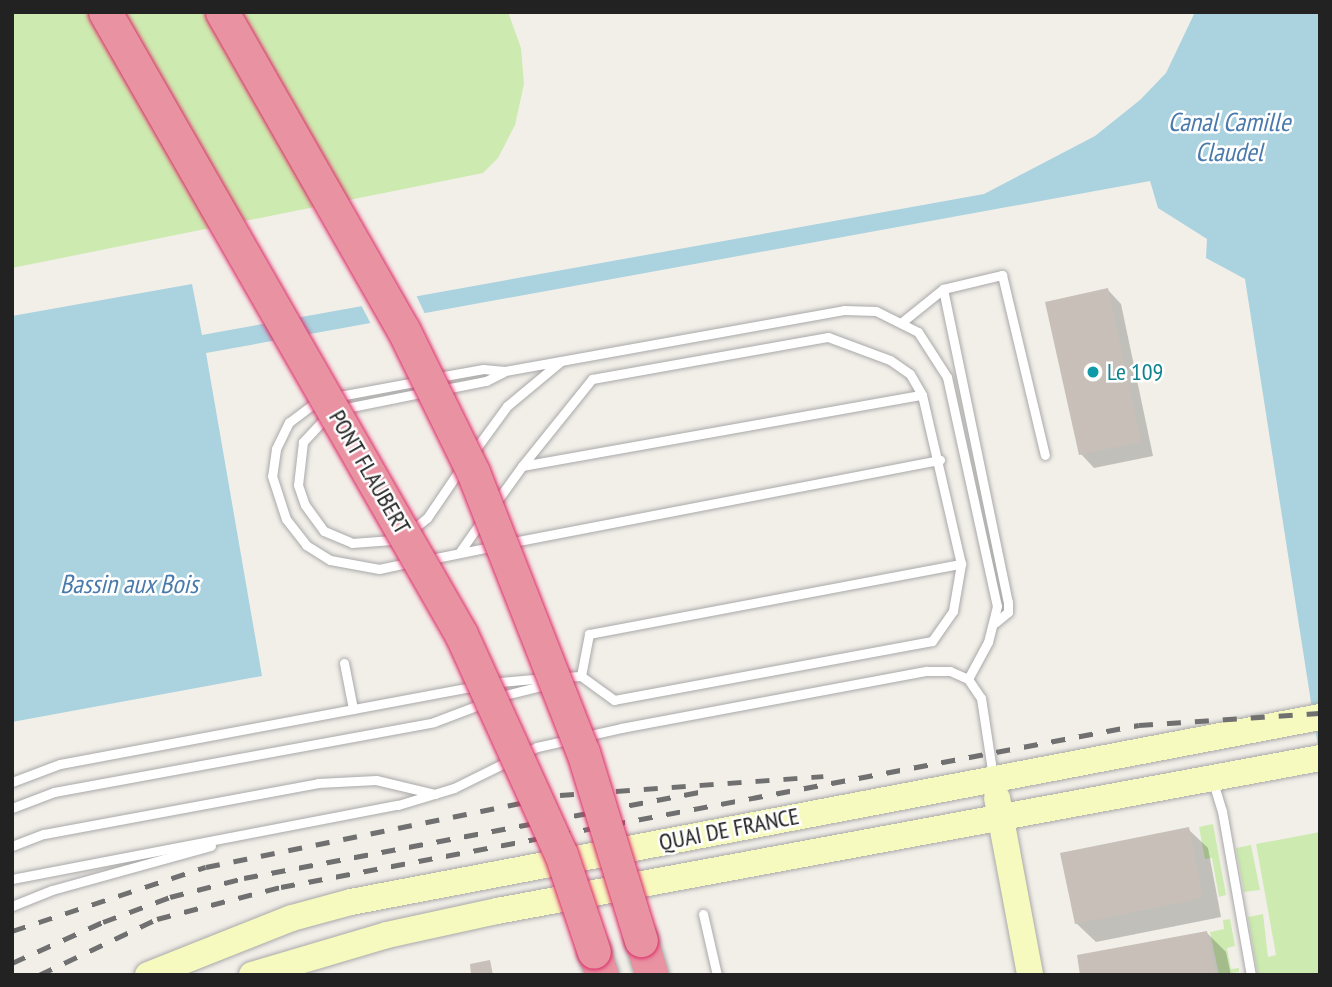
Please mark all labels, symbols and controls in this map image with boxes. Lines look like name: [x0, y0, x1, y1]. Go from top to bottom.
water label: Canal Camille Claudel: [1168, 106, 1290, 168]
place label: Le 109: [1107, 358, 1163, 386]
marker: Le 109: [1085, 364, 1101, 380]
street label: PONT FLAUBERT: [323, 405, 417, 539]
water label: Bassin aux Bois: [60, 568, 198, 600]
street label: QUAI DE FRANCE: [656, 801, 802, 857]

